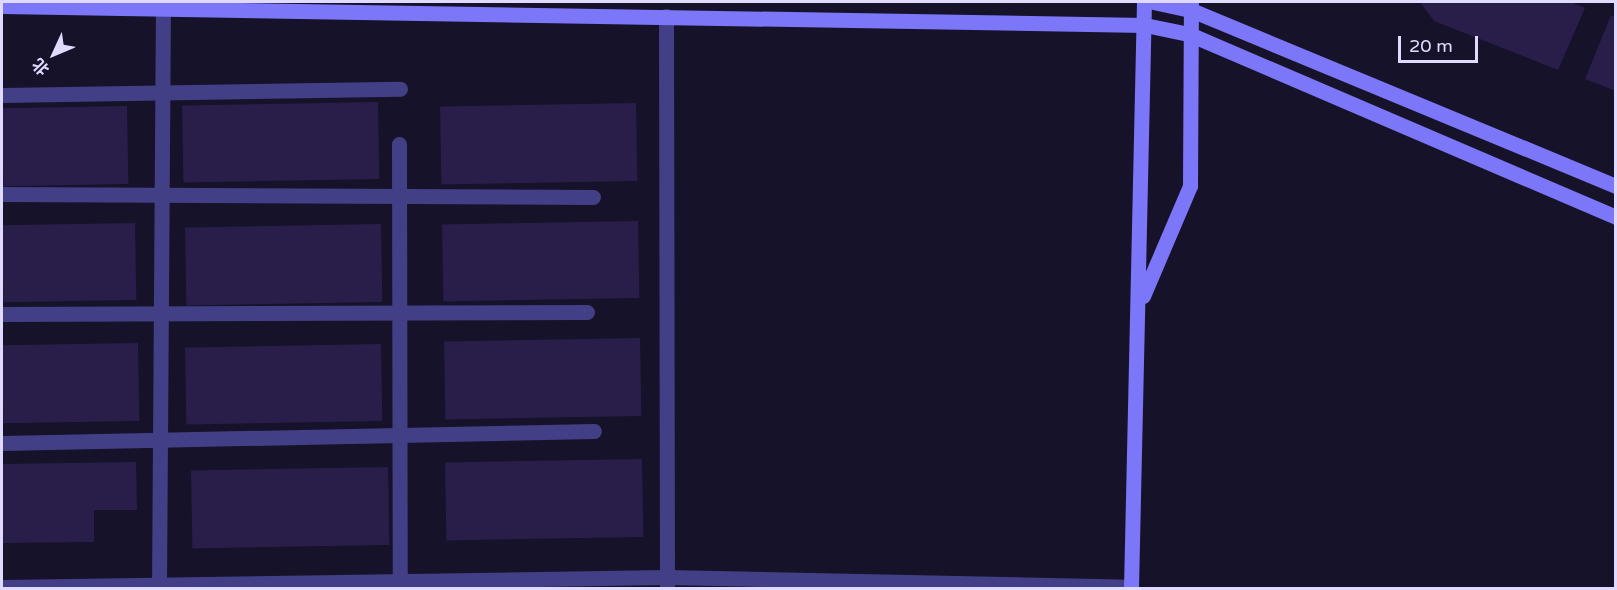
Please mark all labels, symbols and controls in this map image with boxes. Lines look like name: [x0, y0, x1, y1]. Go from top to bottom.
north arrow: [24, 24, 84, 84]
scale bar: [1401, 24, 1480, 62]
text: 20 m: [1409, 35, 1453, 57]
text: 北: [28, 54, 54, 79]

